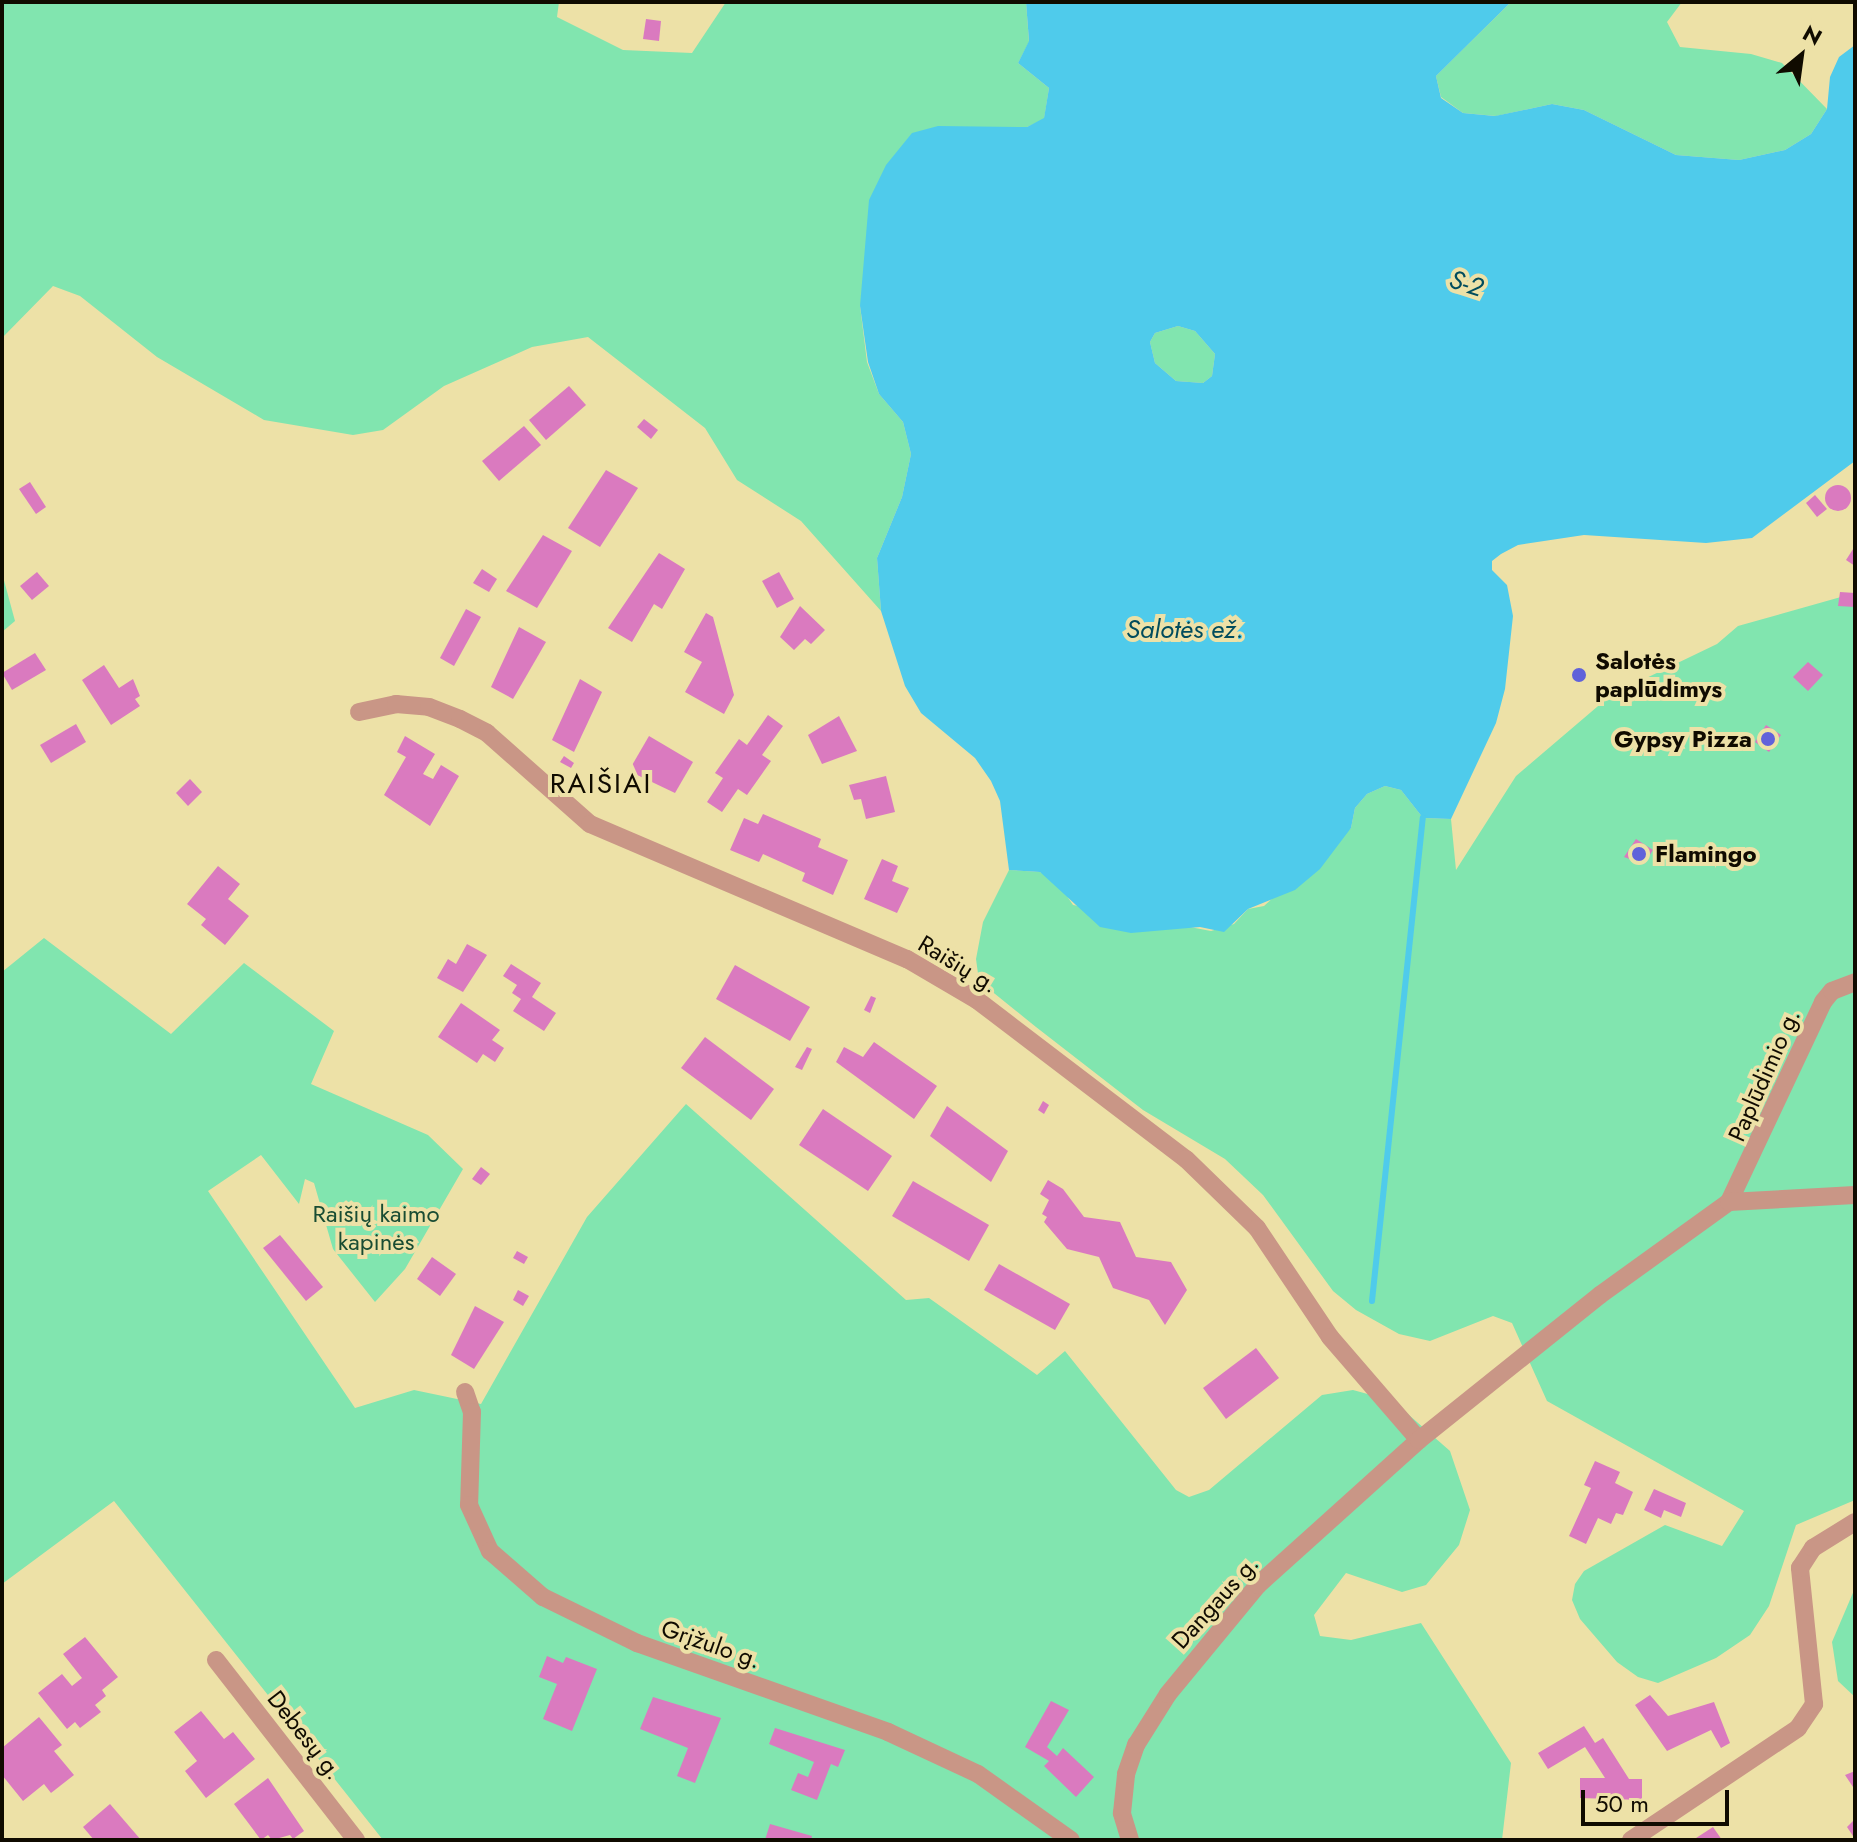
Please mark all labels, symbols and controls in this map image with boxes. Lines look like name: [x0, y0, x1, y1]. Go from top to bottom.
north arrow: [1761, 16, 1841, 96]
text: N: [1797, 17, 1828, 53]
water label: S-2: [1445, 264, 1487, 304]
water label: Salotės ež.: [1126, 614, 1244, 646]
place label: Salotės paplūdimys: [1595, 647, 1722, 703]
marker: Salotės paplūdimys: [1570, 666, 1588, 684]
place label: Gypsy Pizza: [1614, 725, 1752, 753]
marker: Gypsy Pizza: [1759, 730, 1777, 748]
district label: RAIŠIAI: [550, 767, 652, 801]
place label: Flamingo: [1655, 840, 1757, 868]
marker: Flamingo: [1630, 845, 1648, 863]
street label: Raišių g.: [913, 929, 1003, 999]
street label: Paplūdimio g.: [1722, 1004, 1806, 1146]
park label: Raišių kaimo kapinės: [312, 1200, 440, 1256]
street label: Dangaus g.: [1165, 1549, 1265, 1655]
street label: Grįžulo g.: [658, 1614, 764, 1674]
street label: Debesų g.: [261, 1685, 349, 1785]
scale bar: [1585, 1774, 1733, 1824]
text: 50 m: [1595, 1786, 1649, 1821]

